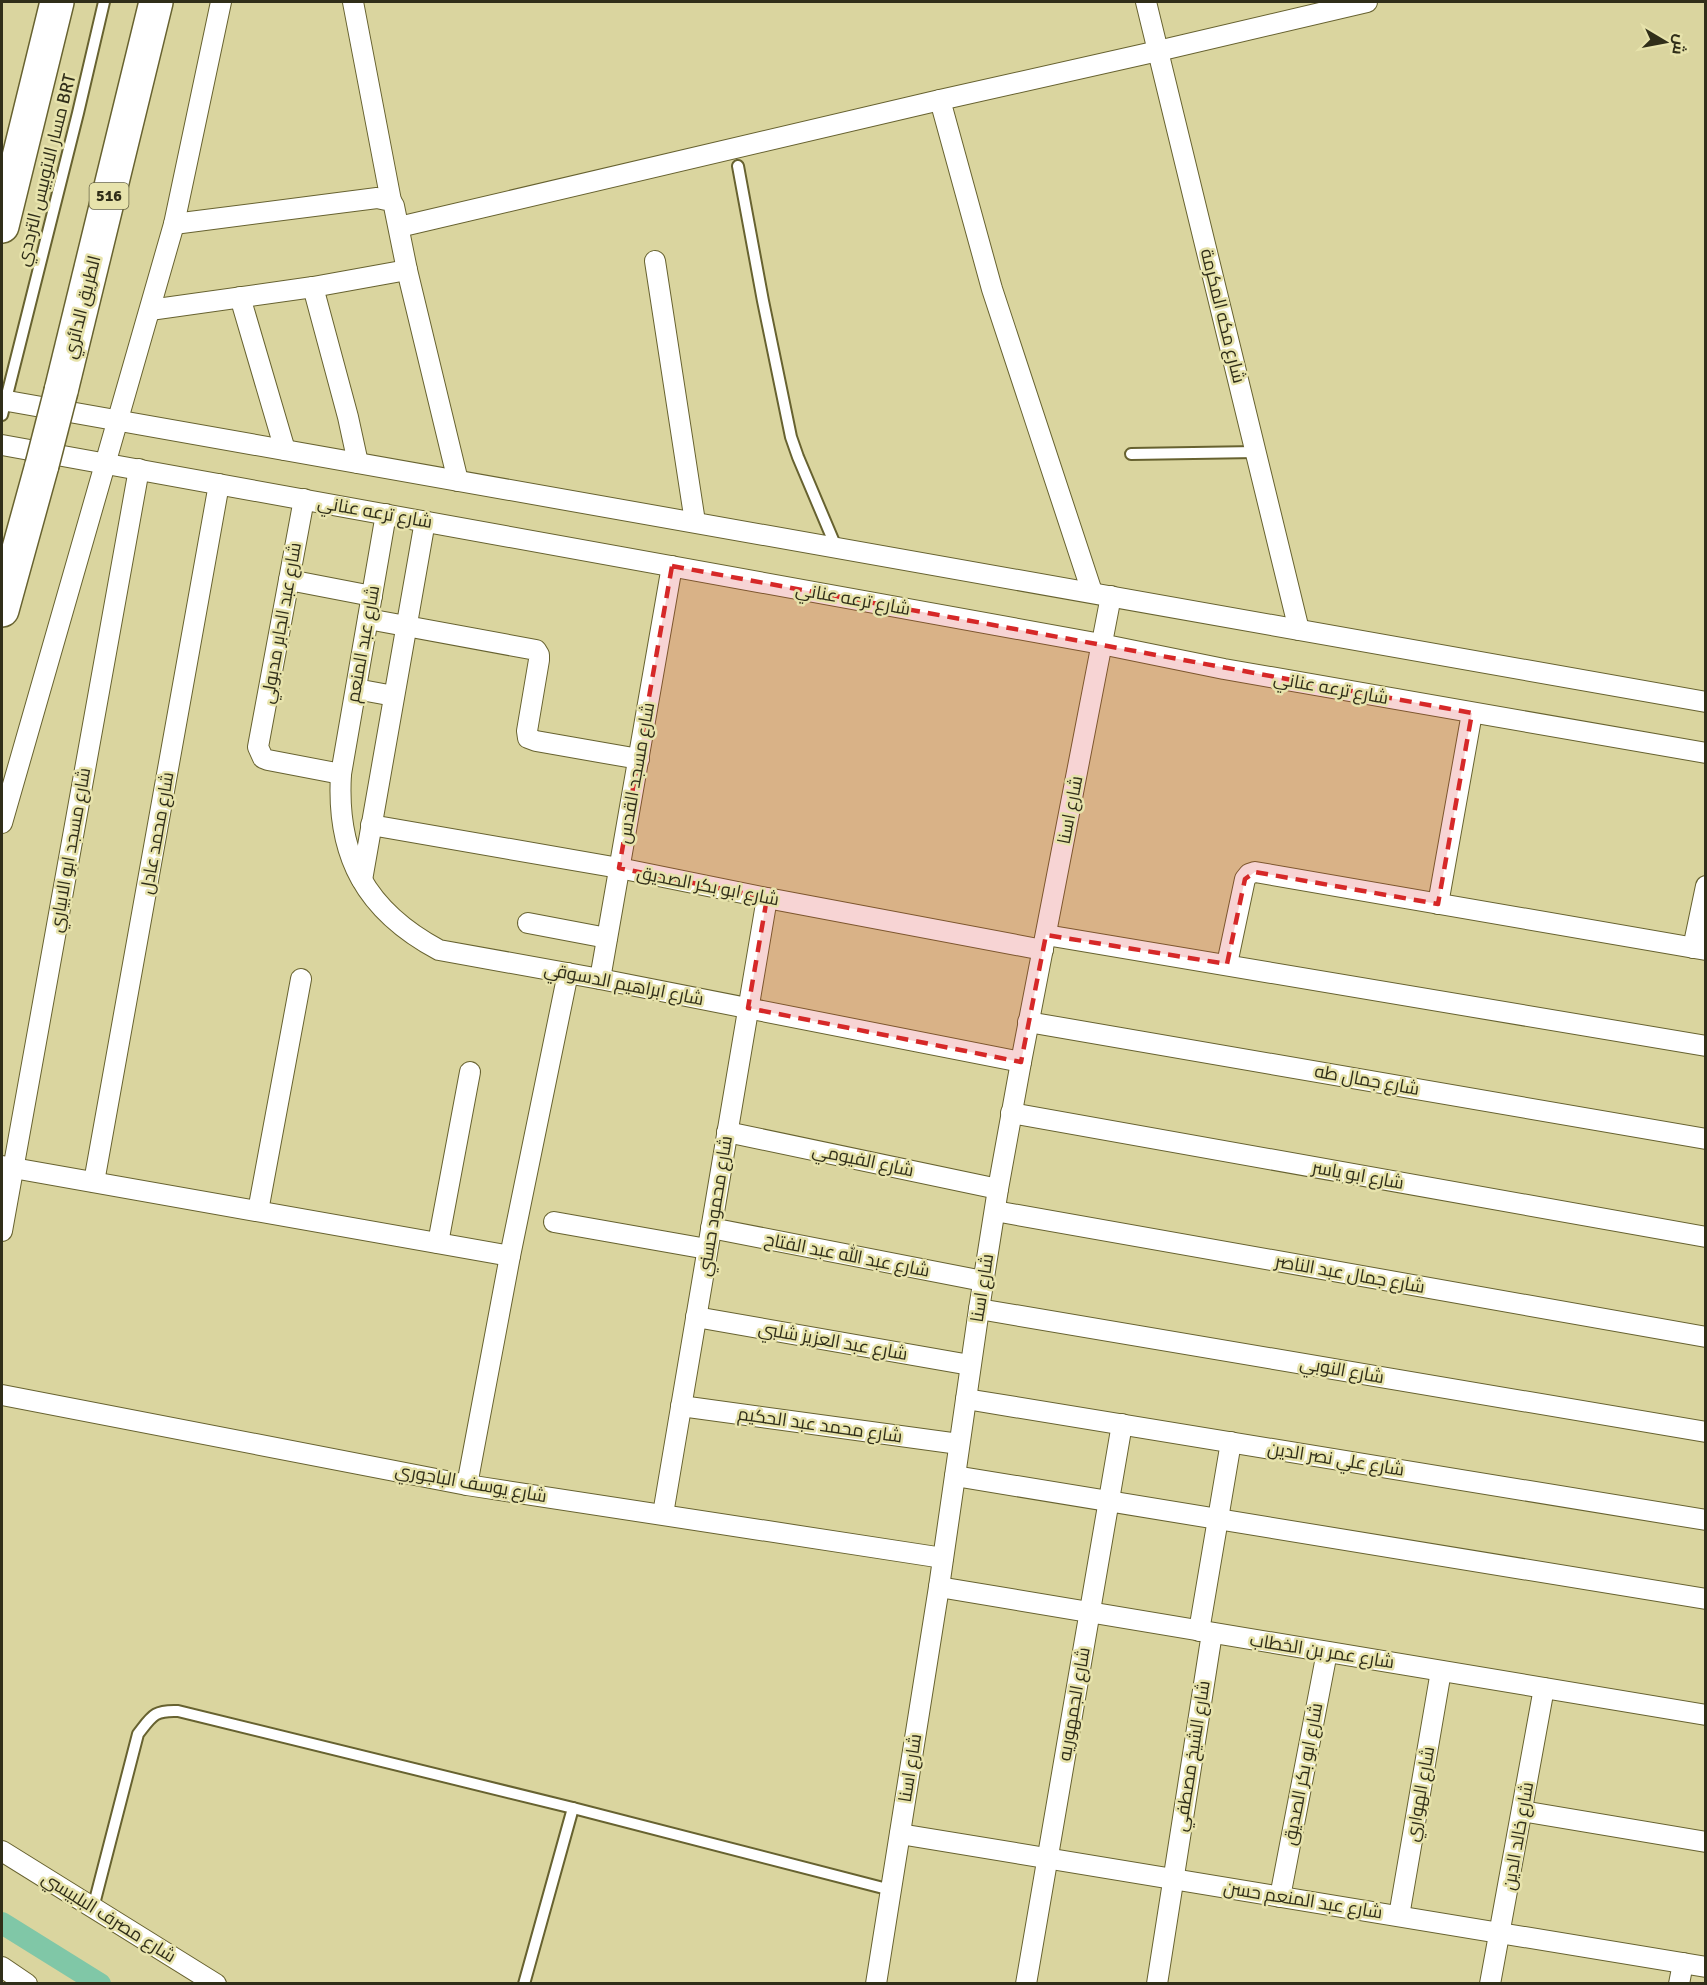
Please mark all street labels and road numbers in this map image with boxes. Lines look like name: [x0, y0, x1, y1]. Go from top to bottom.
street label: مسار الاتوبيس الترددي BRT: [11, 71, 84, 269]
road number: 516: [90, 183, 128, 209]
street label: شارع مكه المكرمة: [1195, 247, 1250, 386]
street label: الطريق الدائري: [59, 253, 108, 362]
street label: شارع ترعه عناني: [315, 491, 434, 536]
street label: شارع عبد الجابر مدبولي: [256, 541, 309, 706]
street label: شارع ترعه عناني: [793, 578, 912, 623]
street label: شارع عبد المنعم: [342, 584, 385, 705]
street label: شارع ترعه عناني: [1271, 667, 1390, 712]
street label: شارع مسجد القدس: [613, 701, 660, 846]
street label: شارع مسجد ابو الابياري: [45, 766, 98, 935]
street label: شارع محمد عادل: [135, 770, 180, 896]
street label: شارع اسنا: [1053, 774, 1088, 846]
street label: شارع ابو بكر الصديق: [635, 861, 781, 912]
street label: شارع ابراهيم الدسوقي: [542, 958, 706, 1013]
street label: شارع جمال طه: [1313, 1060, 1421, 1101]
street label: شارع محمود حسني: [693, 1134, 740, 1278]
street label: شارع الفيومي: [810, 1139, 916, 1184]
street label: شارع ابو ياسر: [1309, 1156, 1406, 1195]
street label: شارع عبد الله عبد الفتاح: [762, 1227, 932, 1283]
street label: شارع جمال عبد الناصر: [1272, 1250, 1427, 1299]
street label: شارع اسنا: [966, 1252, 999, 1324]
street label: شارع عبد العزيز شلبي: [756, 1317, 909, 1368]
street label: شارع النوبي: [1298, 1352, 1386, 1391]
street label: شارع محمد عبد الحكيم: [736, 1403, 904, 1448]
street label: شارع علي نصر الدين: [1266, 1437, 1406, 1484]
street label: شارع يوسف الباجوري: [393, 1459, 549, 1510]
street label: شارع عمر بن الخطاب: [1248, 1629, 1396, 1674]
street label: شارع الجمهوريه: [1053, 1645, 1096, 1763]
street label: شارع الشيخ مصطفي: [1169, 1679, 1218, 1833]
street label: شارع ابو بكر الصديق: [1278, 1701, 1329, 1847]
street label: شارع اسنا: [894, 1732, 927, 1804]
street label: شارع الهواري: [1401, 1745, 1442, 1844]
street label: شارع خالد الدين: [1498, 1780, 1539, 1892]
street label: شارع مصرف البلبيسي: [37, 1867, 180, 1969]
street label: شارع عبد المنعم حسن: [1222, 1877, 1384, 1924]

